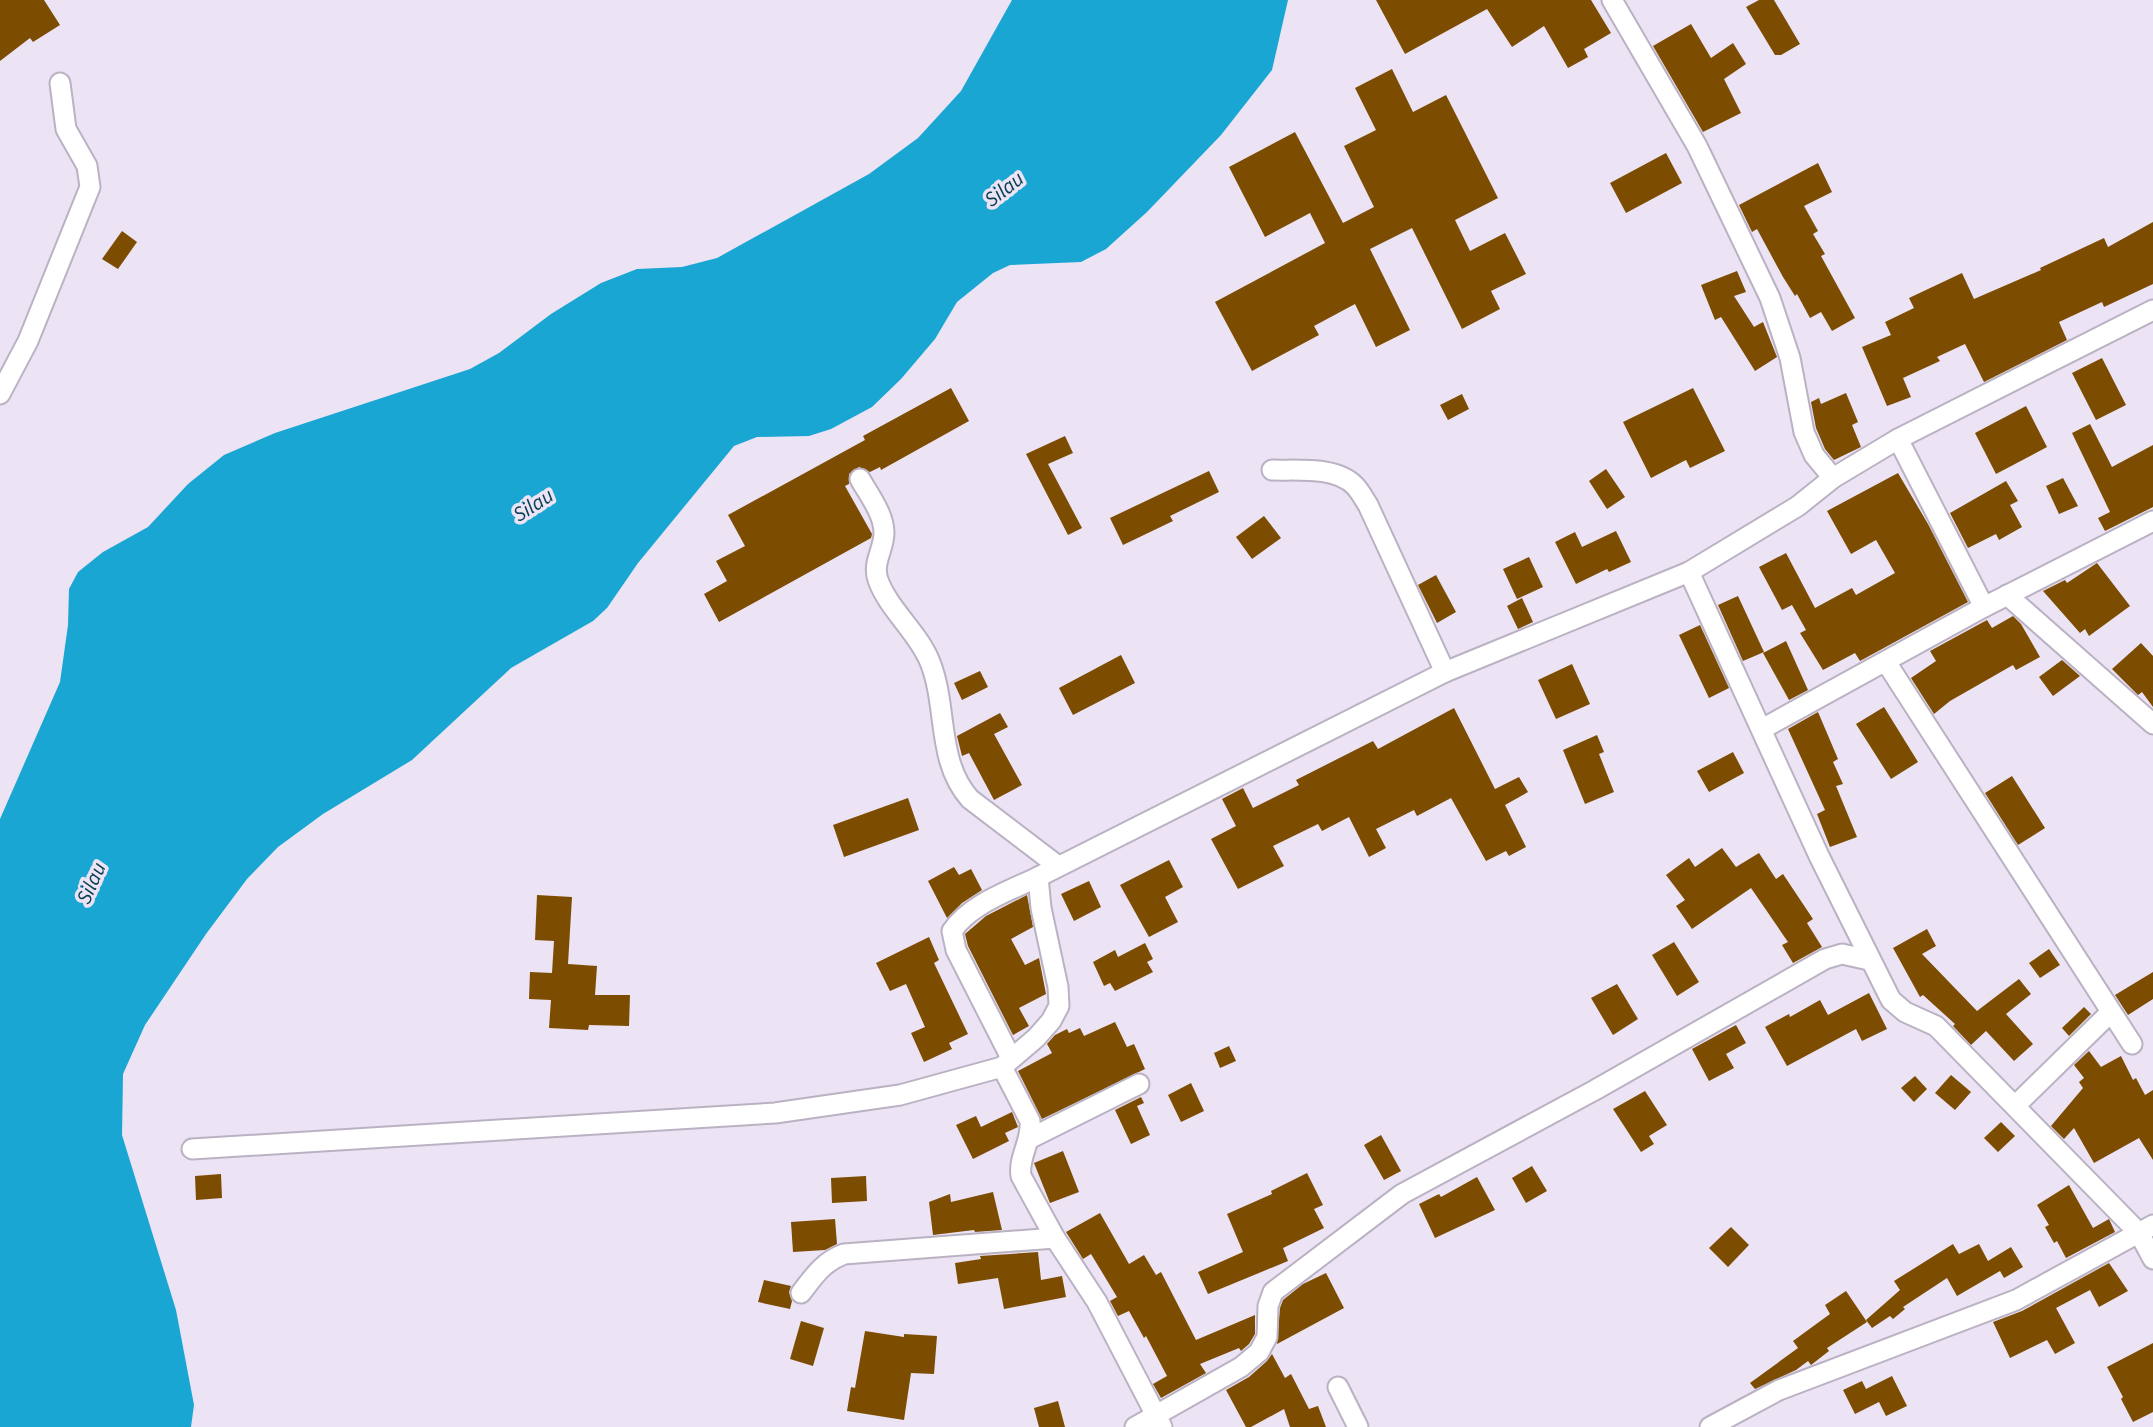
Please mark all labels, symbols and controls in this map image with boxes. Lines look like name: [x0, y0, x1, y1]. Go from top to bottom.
water label: Silau: [978, 164, 1030, 214]
water label: Silau: [507, 481, 559, 529]
water label: Silau: [69, 857, 113, 909]

